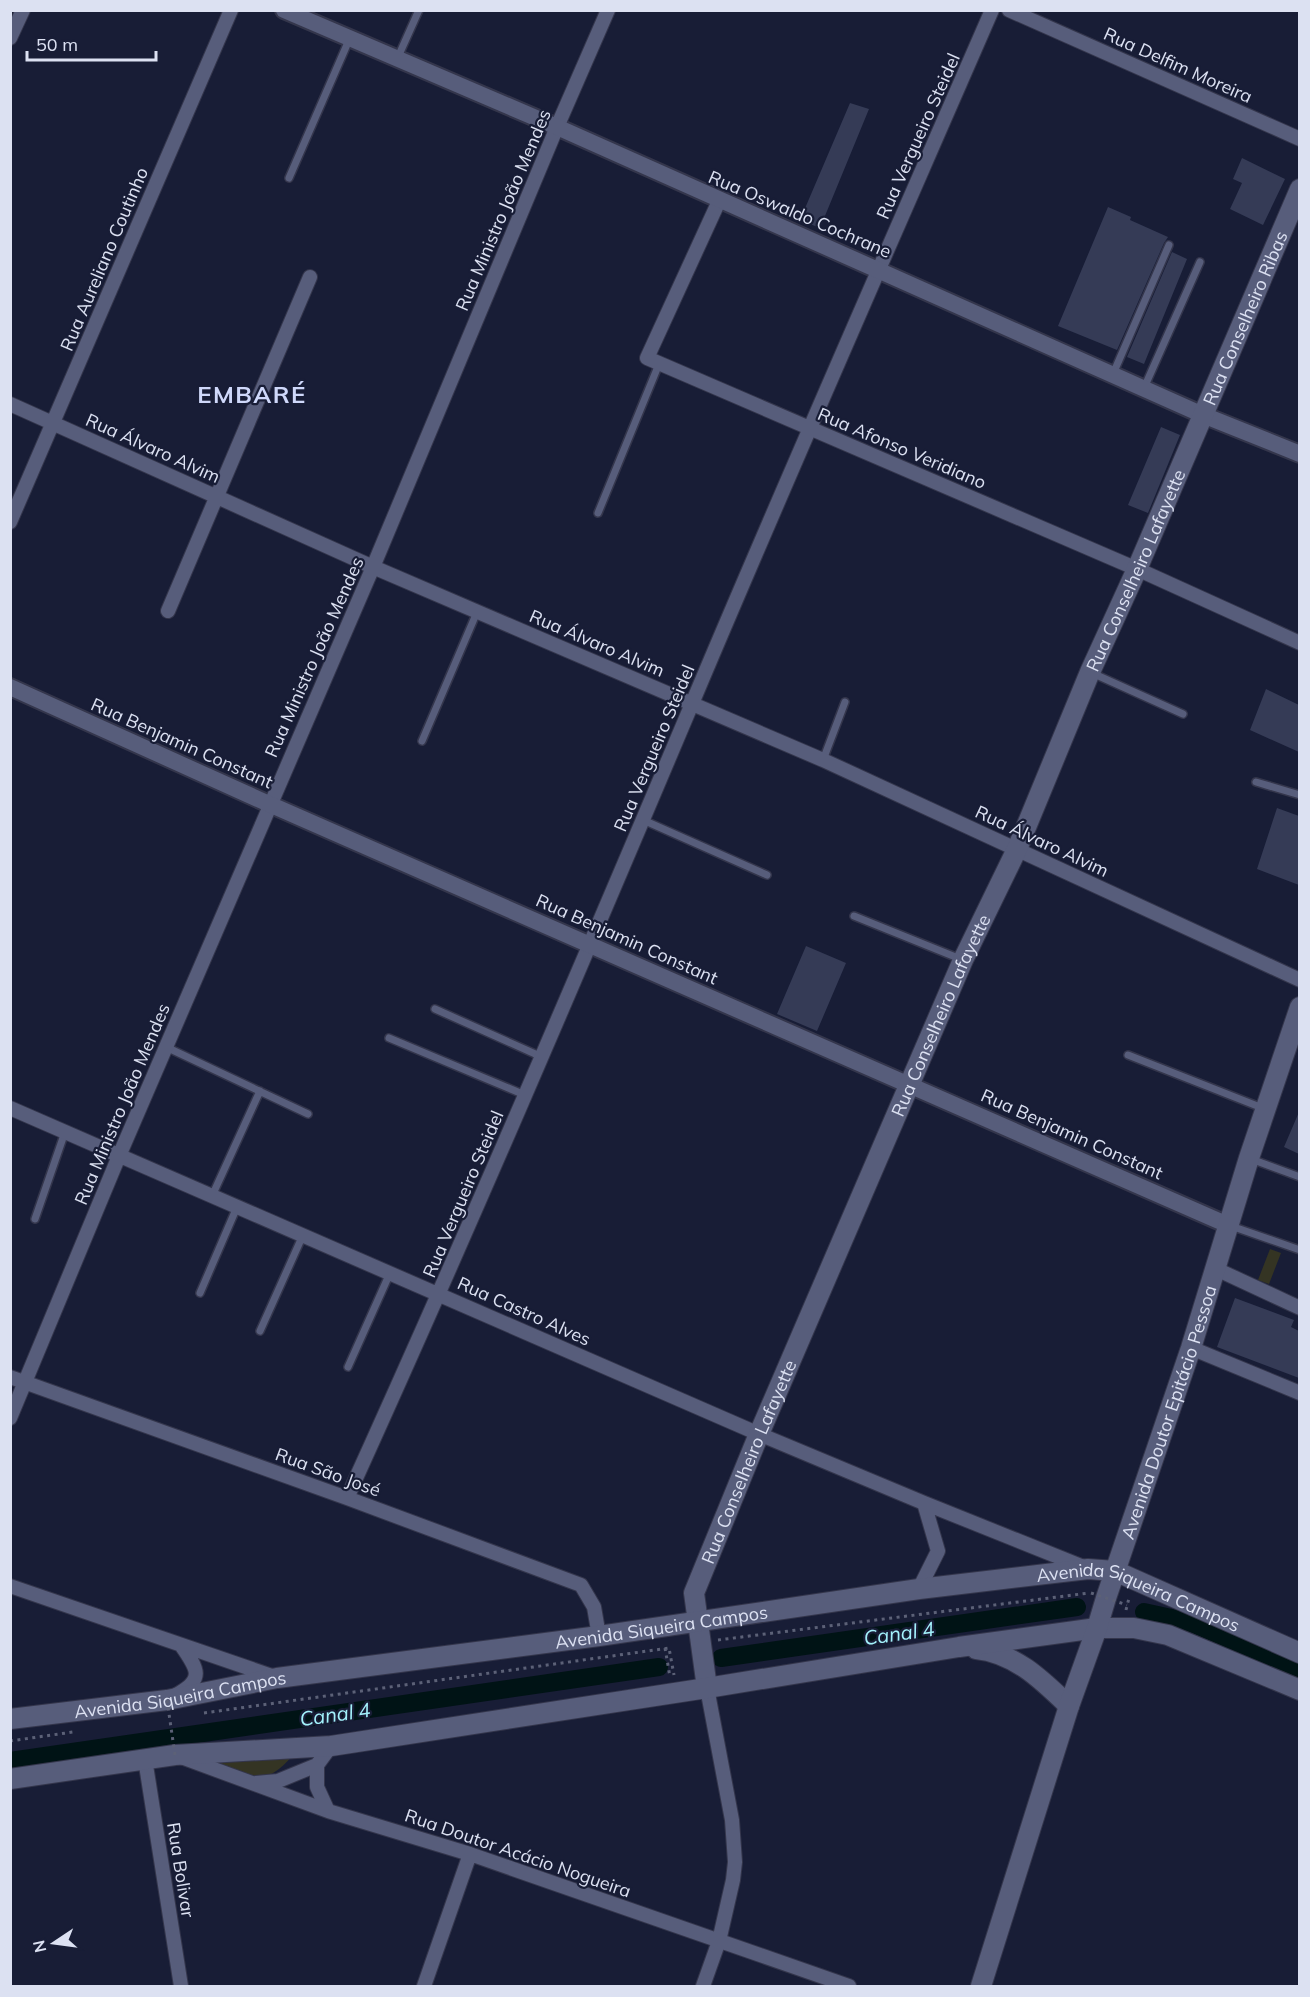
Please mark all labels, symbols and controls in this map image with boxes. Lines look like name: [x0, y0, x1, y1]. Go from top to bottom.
street label: Rua Delfim Moreira: [1100, 22, 1256, 108]
scale bar: [27, 24, 156, 62]
text: 50 m: [36, 33, 78, 56]
street label: Rua Vergueiro Steidel: [871, 50, 965, 222]
street label: Rua Ministro João Mendes: [450, 106, 556, 314]
street label: Rua Aureliano Coutinho: [55, 164, 153, 354]
street label: Rua Oswaldo Cochrane: [705, 165, 895, 263]
street label: Rua Conselheiro Ribas: [1197, 227, 1292, 409]
district label: EMBARÉ: [197, 379, 307, 409]
street label: Rua Afonso Veridiano: [814, 402, 990, 494]
street label: Rua Álvaro Alvim: [82, 408, 224, 488]
street label: Rua Conselheiro Lafayette: [1080, 466, 1190, 675]
street label: Rua Ministro João Mendes: [259, 553, 369, 761]
street label: Rua Álvaro Alvim: [526, 604, 668, 682]
street label: Rua Vergueiro Steidel: [608, 661, 700, 835]
street label: Rua Benjamin Constant: [88, 693, 276, 793]
street label: Rua Álvaro Alvim: [972, 800, 1112, 882]
street label: Rua Benjamin Constant: [533, 889, 721, 989]
street label: Rua Conselheiro Lafayette: [886, 910, 995, 1120]
street label: Rua Ministro João Mendes: [69, 1000, 175, 1208]
street label: Rua Benjamin Constant: [978, 1084, 1166, 1184]
street label: Rua Vergueiro Steidel: [417, 1107, 509, 1281]
street label: Rua Castro Alves: [454, 1271, 594, 1351]
street label: Avenida Doutor Epitácio Pessoa: [1115, 1282, 1221, 1542]
street label: Rua Conselheiro Lafayette: [696, 1356, 801, 1567]
street label: Rua São José: [272, 1442, 384, 1502]
street label: Avenida Siqueira Campos: [1035, 1557, 1244, 1636]
street label: Avenida Siqueira Campos: [554, 1600, 769, 1653]
water label: Canal 4: [862, 1616, 936, 1650]
street label: Avenida Siqueira Campos: [73, 1665, 287, 1723]
water label: Canal 4: [298, 1697, 372, 1731]
street label: Rua Doutor Acácio Nogueira: [402, 1803, 634, 1903]
street label: Rua Bolivar: [162, 1821, 200, 1920]
north arrow: [24, 1913, 84, 1973]
text: N: [28, 1938, 50, 1955]

